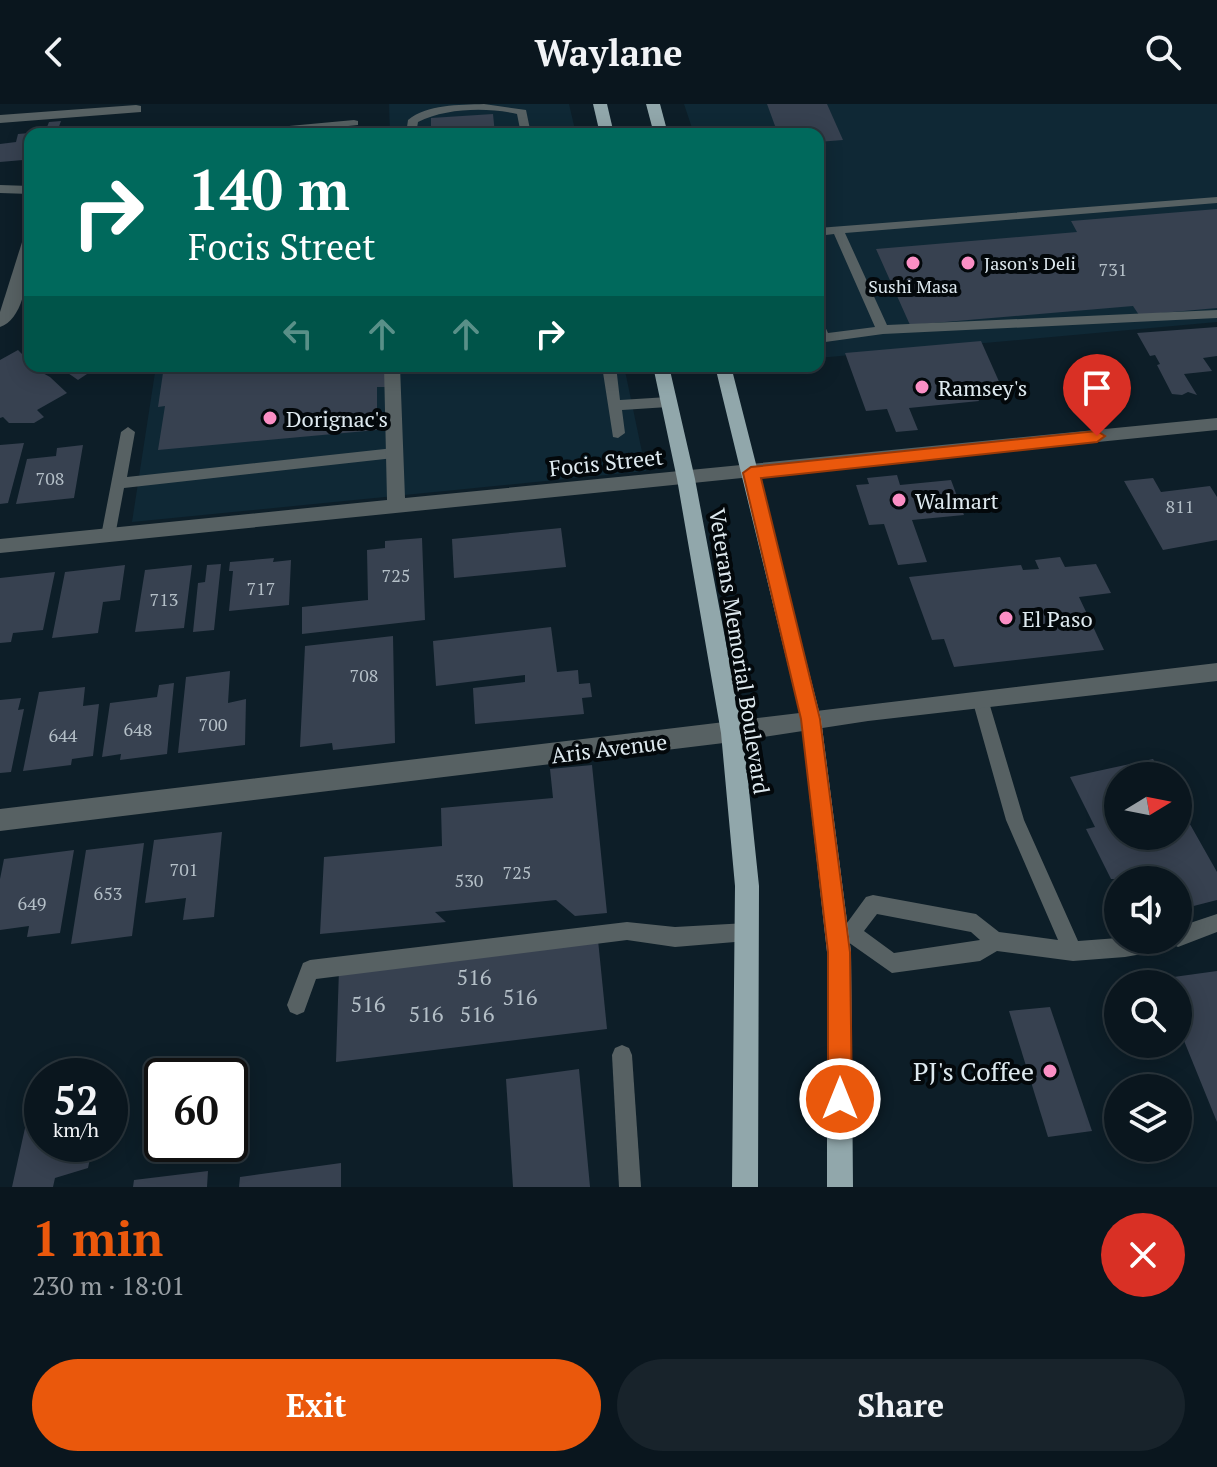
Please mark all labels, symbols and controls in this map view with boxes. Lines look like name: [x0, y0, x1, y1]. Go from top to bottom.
text: Waylane: [534, 29, 683, 76]
icon: back: [32, 30, 76, 74]
icon: search: [1141, 30, 1185, 74]
text: 140 m: [188, 152, 350, 226]
icon: right: [56, 160, 160, 264]
text: Focis Street: [188, 223, 376, 270]
place label: Jason's Deli: [984, 251, 1076, 275]
marker: Sushi Masa: [904, 254, 922, 272]
marker: Jason's Deli: [959, 254, 977, 272]
house number: 731: [1099, 257, 1127, 281]
place label: Sushi Masa: [868, 274, 958, 298]
icon: left: [276, 312, 320, 356]
icon: ahead: [360, 312, 404, 356]
icon: ahead: [444, 312, 488, 356]
icon: right: [528, 312, 572, 356]
pin: [1063, 354, 1131, 436]
icon: arrive: [1075, 366, 1119, 410]
place label: Ramsey's: [938, 373, 1027, 402]
marker: Ramsey's: [913, 378, 931, 396]
place label: Dorignac's: [286, 404, 388, 433]
marker: Dorignac's: [261, 409, 279, 427]
street label: Focis Street: [548, 442, 664, 482]
house number: 708: [36, 466, 64, 490]
place label: Walmart: [915, 486, 999, 515]
marker: Walmart: [890, 491, 908, 509]
house number: 811: [1166, 494, 1194, 518]
street label: Veterans Memorial Boulevard: [703, 506, 777, 796]
house number: 725: [382, 563, 410, 587]
house number: 717: [247, 576, 275, 600]
house number: 713: [150, 587, 178, 611]
place label: El Paso: [1022, 604, 1093, 633]
marker: El Paso: [997, 609, 1015, 627]
house number: 708: [350, 663, 378, 687]
house number: 700: [199, 712, 227, 736]
house number: 648: [124, 717, 152, 741]
house number: 644: [49, 723, 78, 747]
street label: Aris Avenue: [549, 727, 669, 769]
north arrow: [1104, 762, 1192, 850]
map controls: [1104, 762, 1192, 1162]
house number: 701: [170, 857, 198, 881]
house number: 725: [503, 860, 531, 884]
button: sound: [1104, 866, 1192, 954]
house number: 530: [455, 868, 483, 892]
house number: 653: [94, 881, 122, 905]
house number: 649: [18, 891, 46, 915]
house number: 516: [456, 962, 492, 991]
button: search: [1104, 970, 1192, 1058]
house number: 516: [502, 982, 538, 1011]
house number: 516: [350, 989, 386, 1018]
house number: 516: [408, 999, 444, 1028]
house number: 516: [459, 999, 495, 1028]
place label: PJ's Coffee: [913, 1054, 1034, 1088]
position arrow: [798, 1057, 882, 1141]
speed limit sign: 60: [144, 1058, 248, 1162]
marker: PJ's Coffee: [1041, 1062, 1059, 1080]
text: 52: [53, 1073, 99, 1126]
button: layers: [1104, 1074, 1192, 1162]
text: km/h: [53, 1116, 99, 1143]
text: 1 min: [32, 1206, 163, 1270]
button: close: [1101, 1213, 1185, 1297]
text: 230 m · 18:01: [32, 1268, 185, 1302]
button: Exit: [32, 1359, 601, 1451]
button: Share: [617, 1359, 1185, 1451]

